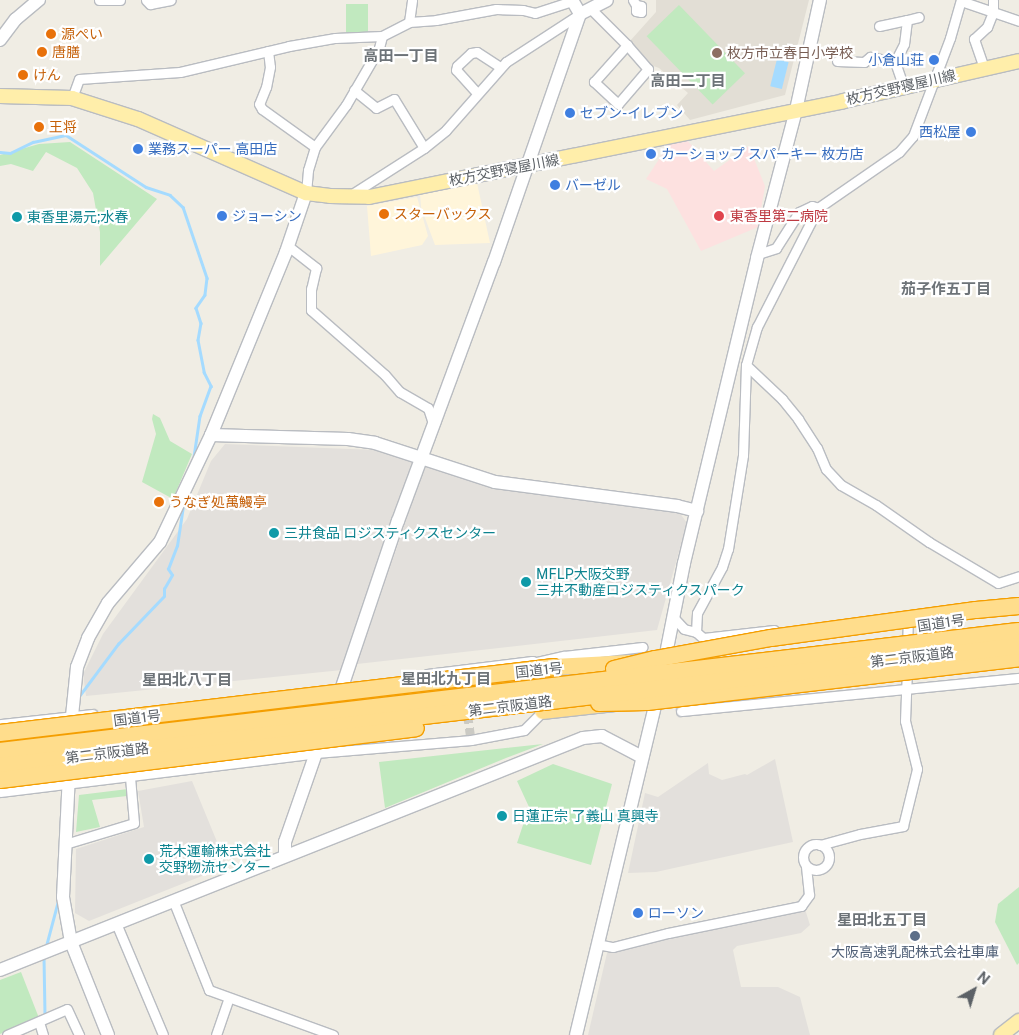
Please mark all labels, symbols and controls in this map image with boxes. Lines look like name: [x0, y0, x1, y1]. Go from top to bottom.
place label: 源ぺい: [61, 26, 103, 42]
marker: 源ぺい: [45, 28, 57, 40]
place label: 唐膳: [52, 44, 80, 60]
place label: 枚方市立春日小学校: [727, 45, 853, 61]
marker: 唐膳: [36, 46, 48, 58]
district label: 高田一丁目: [364, 47, 438, 65]
marker: 枚方市立春日小学校: [711, 47, 723, 59]
place label: 小倉山荘: [868, 52, 924, 68]
marker: 小倉山荘: [928, 54, 940, 66]
street label: 枚方交野寝屋川線: [845, 66, 957, 108]
place label: けん: [33, 67, 61, 83]
marker: けん: [17, 69, 29, 81]
district label: 高田二丁目: [651, 72, 725, 90]
place label: セブン-イレブン: [580, 105, 683, 121]
marker: セブン-イレブン: [564, 107, 576, 119]
place label: 王将: [49, 119, 77, 135]
marker: 王将: [33, 121, 45, 133]
place label: 西松屋: [919, 124, 961, 140]
marker: 西松屋: [965, 126, 977, 138]
place label: 業務スーパー 高田店: [148, 141, 277, 157]
marker: 業務スーパー 高田店: [132, 143, 144, 155]
place label: カーショップ スパーキー 枚方店: [661, 146, 864, 162]
marker: カーショップ スパーキー 枚方店: [645, 148, 657, 160]
street label: 枚方交野寝屋川線: [447, 151, 561, 189]
place label: バーゼル: [565, 177, 621, 193]
marker: バーゼル: [549, 179, 561, 191]
place label: スターバックス: [394, 206, 492, 222]
place label: ジョーシン: [232, 208, 302, 224]
marker: スターバックス: [378, 208, 390, 220]
place label: 東香里第二病院: [730, 208, 828, 224]
place label: 東香里湯元;水春: [27, 209, 128, 225]
marker: 東香里第二病院: [712, 209, 726, 223]
marker: ジョーシン: [216, 210, 228, 222]
marker: 東香里湯元;水春: [11, 211, 23, 223]
district label: 茄子作五丁目: [901, 280, 991, 298]
place label: うなぎ処萬鰻亭: [169, 494, 267, 510]
marker: うなぎ処萬鰻亭: [153, 496, 165, 508]
place label: 三井食品 ロジスティクスセンター: [284, 525, 497, 541]
marker: 三井食品 ロジスティクスセンター: [268, 527, 280, 539]
place label: MFLP大阪交野 三井不動産ロジスティクスパーク: [536, 566, 746, 598]
marker: MFLP大阪交野 三井不動産ロジスティクスパーク: [520, 576, 532, 588]
street label: 国道1号: [916, 611, 966, 635]
street label: 第二京阪道路: [869, 644, 955, 670]
street label: 国道1号: [514, 659, 564, 681]
district label: 星田北九丁目: [401, 670, 491, 688]
district label: 星田北八丁目: [142, 671, 232, 689]
street label: 第二京阪道路: [467, 693, 553, 719]
street label: 国道1号: [112, 707, 162, 729]
street label: 第二京阪道路: [64, 740, 150, 766]
place label: 日蓮正宗 了義山 真興寺: [512, 808, 659, 824]
marker: 日蓮正宗 了義山 真興寺: [496, 810, 508, 822]
place label: 荒木運輸株式会社 交野物流センター: [159, 843, 271, 876]
marker: 荒木運輸株式会社 交野物流センター: [143, 853, 155, 865]
place label: ローソン: [648, 905, 704, 921]
marker: ローソン: [632, 907, 644, 919]
district label: 星田北五丁目: [837, 911, 927, 929]
marker: 大阪高速乳配株式会社車庫: [909, 930, 921, 942]
place label: 大阪高速乳配株式会社車庫: [831, 944, 999, 960]
north arrow: [949, 965, 999, 1015]
text: N: [974, 969, 993, 988]

